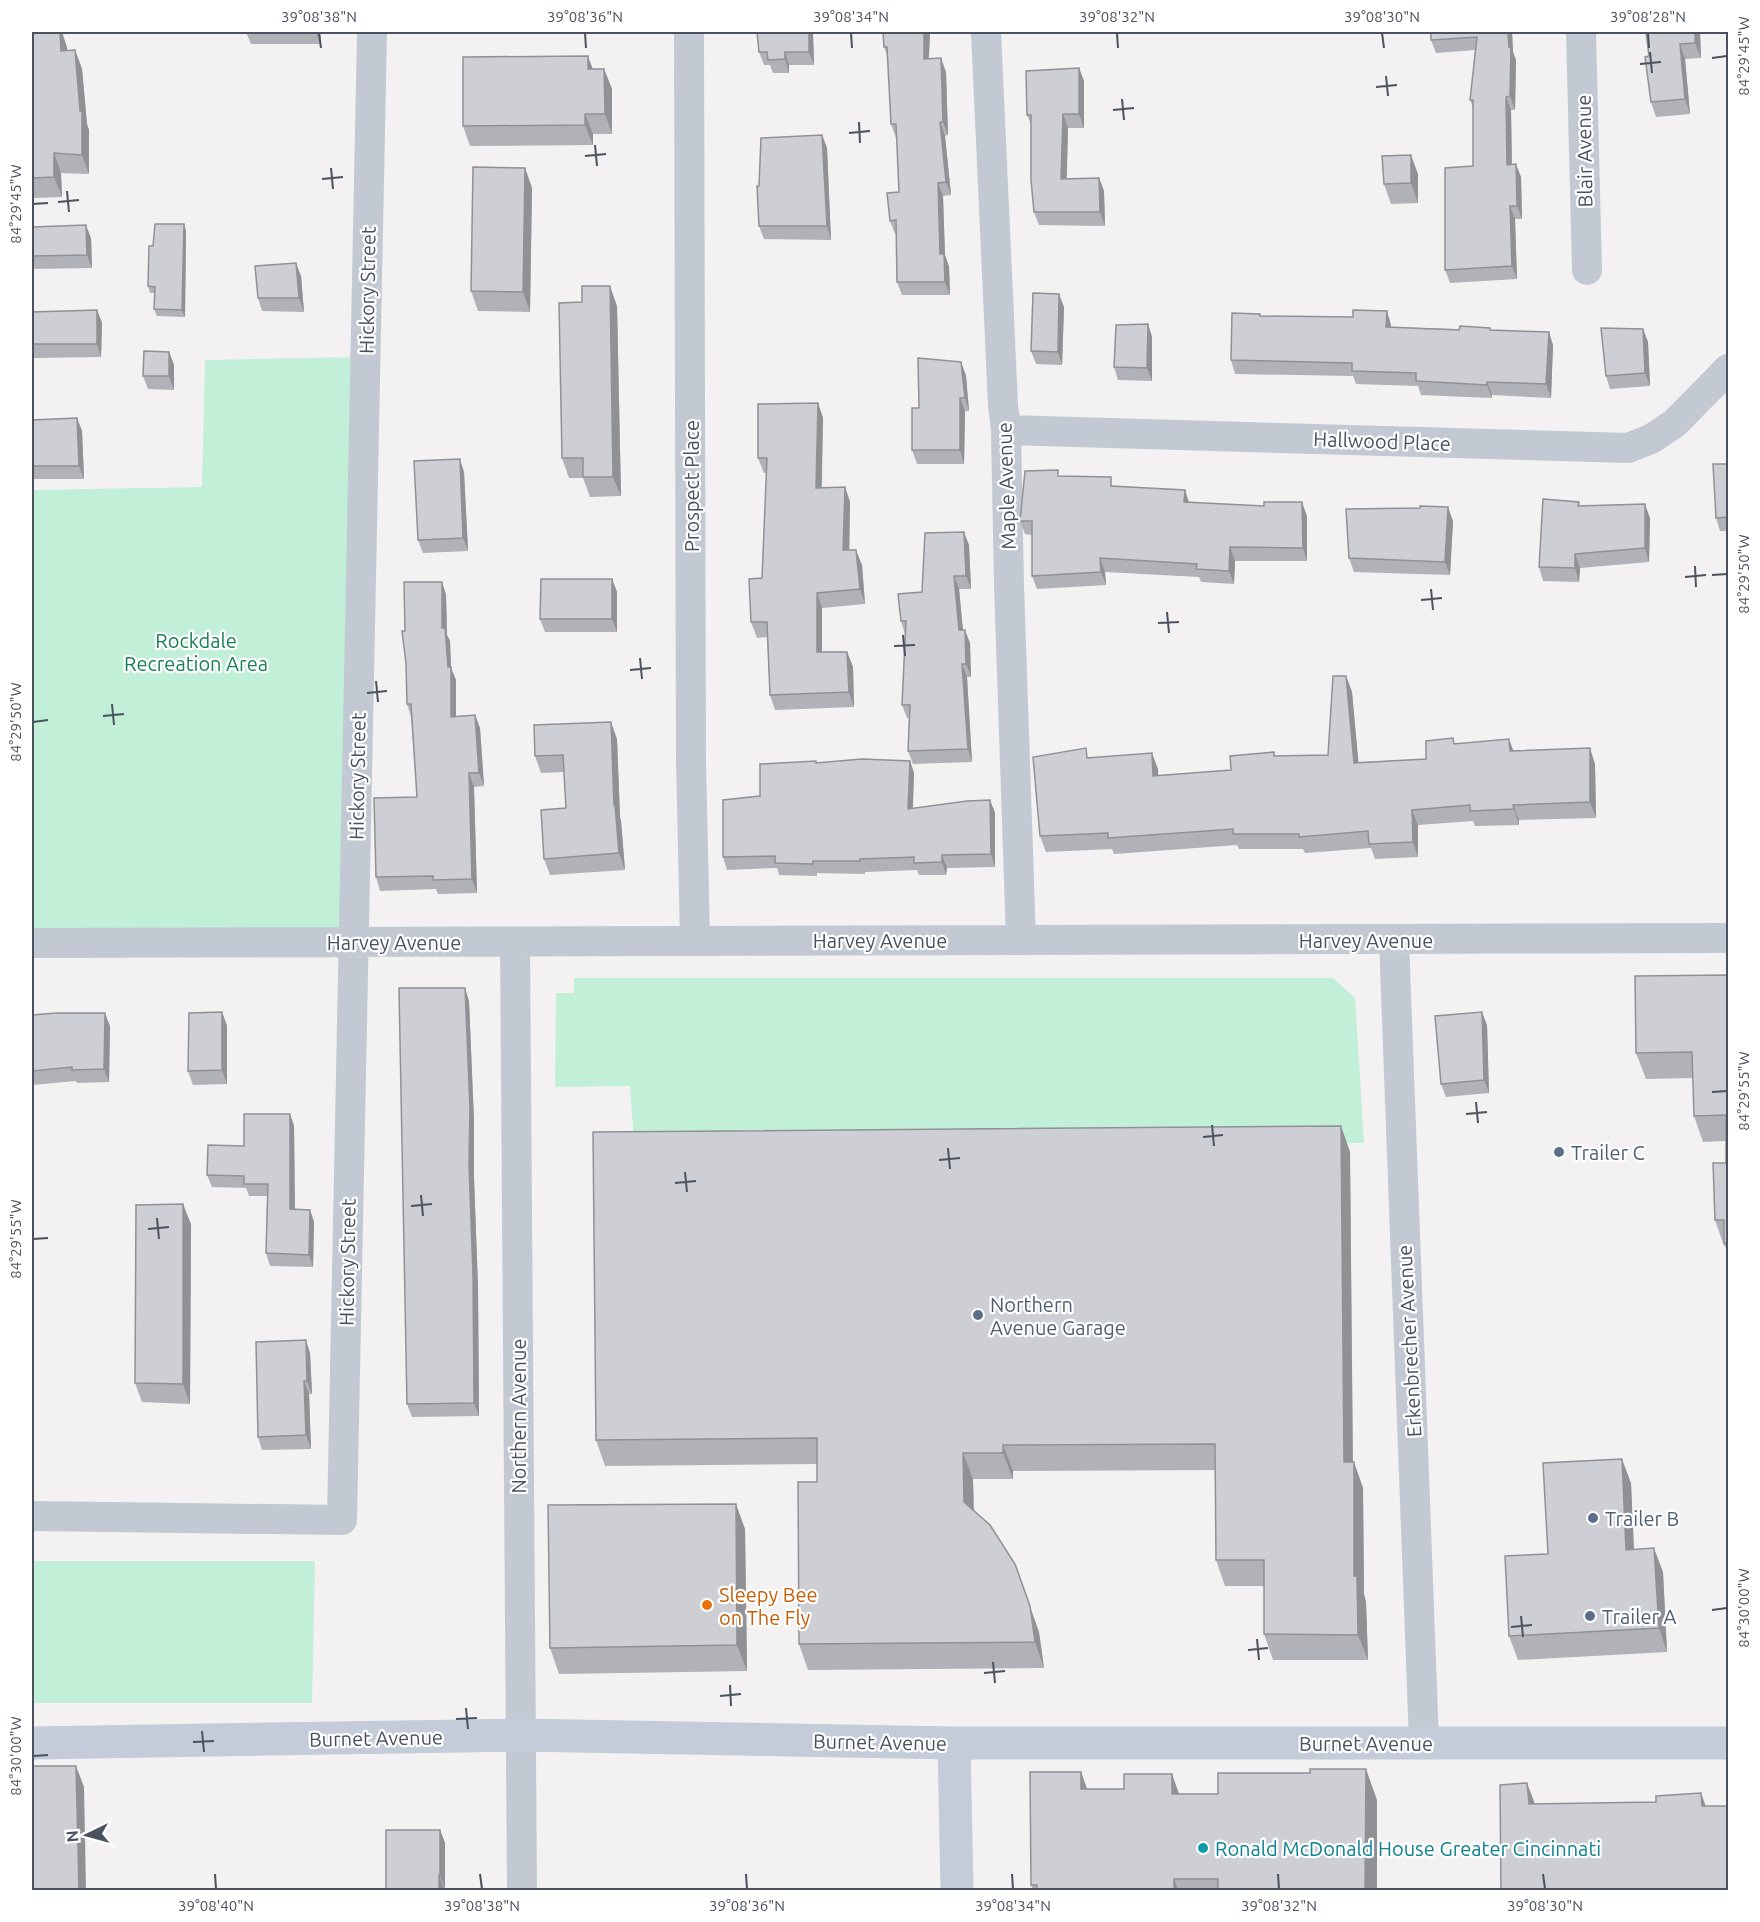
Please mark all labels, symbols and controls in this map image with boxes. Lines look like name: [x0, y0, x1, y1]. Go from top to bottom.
text: 39°08'38"N: [281, 8, 357, 25]
text: 39°08'36"N: [547, 8, 623, 25]
text: 39°08'34"N: [813, 8, 889, 25]
text: 39°08'32"N: [1079, 8, 1155, 25]
text: 39°08'30"N: [1344, 8, 1420, 25]
text: 39°08'28"N: [1610, 8, 1686, 25]
text: 84°29'45"W: [1735, 16, 1752, 96]
street label: Blair Avenue: [1572, 94, 1596, 208]
text: 84°29'45"W: [7, 164, 24, 244]
street label: Hickory Street: [354, 226, 380, 354]
street label: Prospect Place: [680, 420, 703, 552]
street label: Maple Avenue: [992, 422, 1020, 550]
street label: Hallwood Place: [1313, 427, 1451, 455]
text: 84°29'50"W: [1735, 534, 1752, 614]
park label: Rockdale Recreation Area: [124, 629, 268, 675]
text: 84°29'50"W: [7, 682, 24, 762]
street label: Hickory Street: [344, 712, 370, 840]
street label: Harvey Avenue: [813, 929, 947, 952]
street label: Harvey Avenue: [1299, 929, 1433, 952]
street label: Harvey Avenue: [327, 931, 461, 954]
text: 84°29'55"W: [1735, 1051, 1752, 1131]
place label: Trailer C: [1571, 1141, 1645, 1164]
marker: Trailer C: [1552, 1145, 1566, 1159]
street label: Hickory Street: [334, 1198, 360, 1326]
text: 84°29'55"W: [7, 1199, 24, 1279]
street label: Erkenbrecher Avenue: [1392, 1244, 1426, 1438]
place label: Northern Avenue Garage: [990, 1293, 1126, 1339]
marker: Northern Avenue Garage: [971, 1308, 985, 1322]
street label: Northern Avenue: [507, 1339, 530, 1493]
place label: Trailer B: [1605, 1507, 1679, 1530]
marker: Trailer B: [1586, 1511, 1600, 1525]
text: 84°30'00"W: [1735, 1568, 1752, 1648]
place label: Sleepy Bee on The Fly: [719, 1583, 817, 1629]
marker: Sleepy Bee on The Fly: [700, 1598, 714, 1612]
place label: Trailer A: [1602, 1605, 1677, 1628]
marker: Trailer A: [1583, 1609, 1597, 1623]
text: 84°30'00"W: [7, 1716, 24, 1796]
street label: Burnet Avenue: [309, 1725, 443, 1751]
street label: Burnet Avenue: [813, 1729, 947, 1755]
street label: Burnet Avenue: [1299, 1732, 1433, 1755]
north arrow: [57, 1805, 117, 1865]
text: N: [63, 1830, 82, 1843]
place label: Ronald McDonald House Greater Cincinnati: [1215, 1837, 1601, 1860]
marker: Ronald McDonald House Greater Cincinnati: [1196, 1841, 1210, 1855]
text: 39°08'40"N: [178, 1897, 254, 1914]
text: 39°08'38"N: [444, 1897, 520, 1914]
text: 39°08'36"N: [709, 1897, 785, 1914]
text: 39°08'34"N: [975, 1897, 1051, 1914]
text: 39°08'32"N: [1241, 1897, 1317, 1914]
text: 39°08'30"N: [1507, 1897, 1583, 1914]

